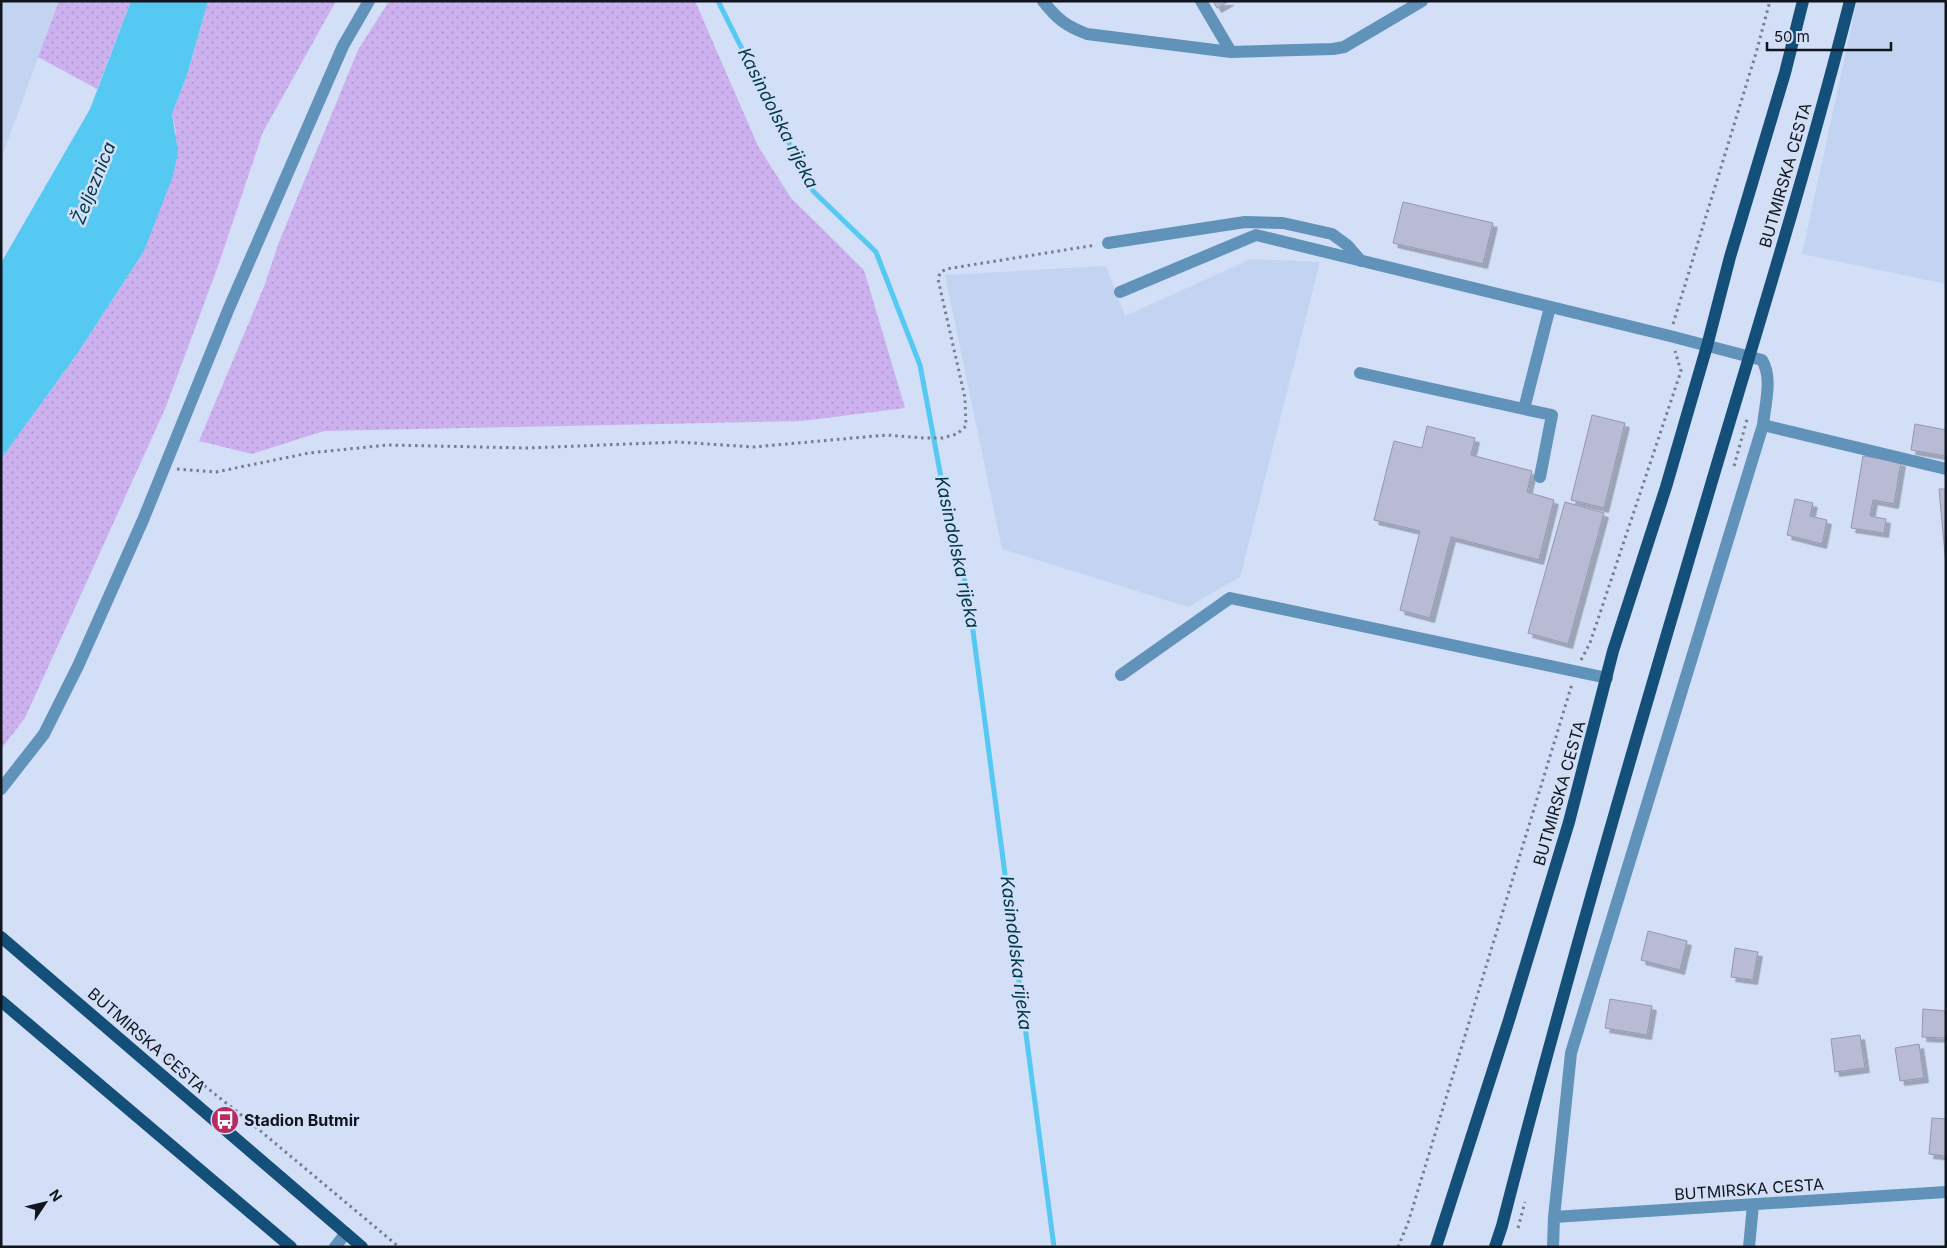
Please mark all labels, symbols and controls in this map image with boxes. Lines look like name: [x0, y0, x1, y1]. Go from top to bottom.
scale bar: [1767, 20, 1891, 52]
text: 50 m: [1774, 27, 1810, 46]
water label: Kasindolska rijeka: [734, 44, 823, 192]
street label: BUTMIRSKA CESTA: [1755, 100, 1815, 250]
water label: Željeznica: [67, 138, 120, 227]
water label: Kasindolska rijeka: [931, 474, 984, 630]
street label: BUTMIRSKA CESTA: [1529, 718, 1589, 868]
water label: Kasindolska rijeka: [997, 875, 1036, 1031]
street label: BUTMIRSKA CESTA: [84, 983, 210, 1097]
bus stop icon: Stadion Butmir: [210, 1105, 240, 1135]
place label: Stadion Butmir: [244, 1110, 360, 1130]
street label: BUTMIRSKA CESTA: [1674, 1174, 1824, 1204]
north arrow: [20, 1178, 70, 1228]
text: N: [46, 1186, 66, 1205]

